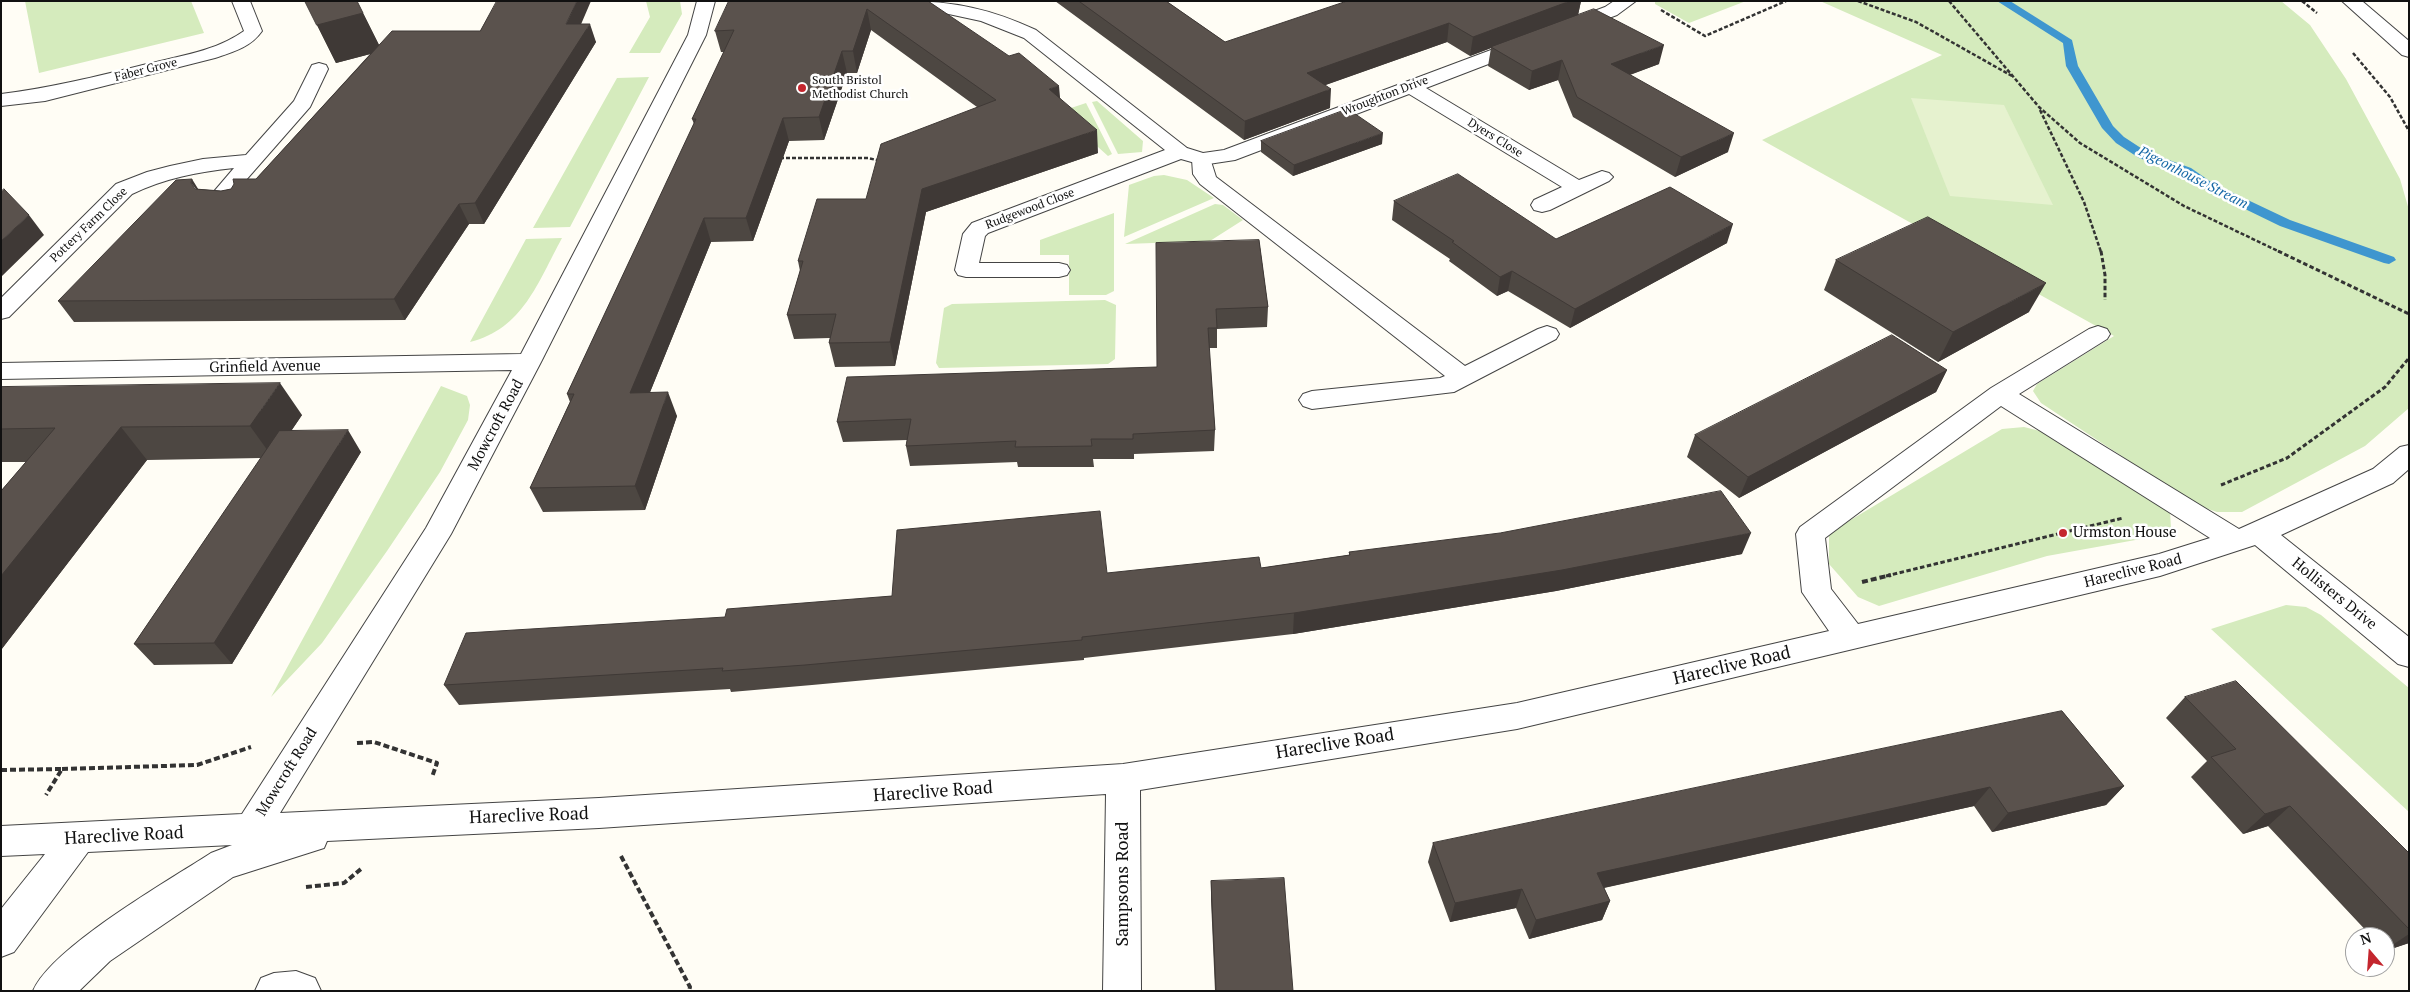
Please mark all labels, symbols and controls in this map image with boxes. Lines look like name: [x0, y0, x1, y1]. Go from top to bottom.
street label: Faber Grove: [113, 55, 179, 85]
street label: Wroughton Drive: [1340, 73, 1430, 119]
place label: South Bristol Methodist Church: [812, 74, 908, 102]
marker: South Bristol Methodist Church: [796, 82, 808, 94]
street label: Dyers Close: [1465, 115, 1525, 161]
water label: Pigeonhouse Stream: [2135, 143, 2251, 213]
street label: Pottery Farm Close: [47, 185, 131, 265]
street label: Rudgewood Close: [983, 185, 1077, 233]
street label: Grinfield Avenue: [209, 357, 321, 377]
street label: Mowcroft Road: [464, 376, 528, 474]
place label: Urmston House: [2073, 524, 2177, 542]
marker: Urmston House: [2057, 527, 2069, 539]
street label: Hareclive Road: [2082, 550, 2184, 592]
street label: Hollisters Drive: [2288, 554, 2380, 634]
street label: Hareclive Road: [1671, 642, 1793, 690]
street label: Hareclive Road: [1274, 724, 1396, 764]
street label: Mowcroft Road: [253, 725, 321, 819]
street label: Hareclive Road: [873, 777, 993, 807]
street label: Hareclive Road: [469, 803, 589, 829]
street label: Sampsons Road: [1112, 821, 1134, 947]
street label: Hareclive Road: [64, 822, 184, 850]
north arrow: [2345, 927, 2395, 977]
text: N: [2358, 928, 2374, 949]

